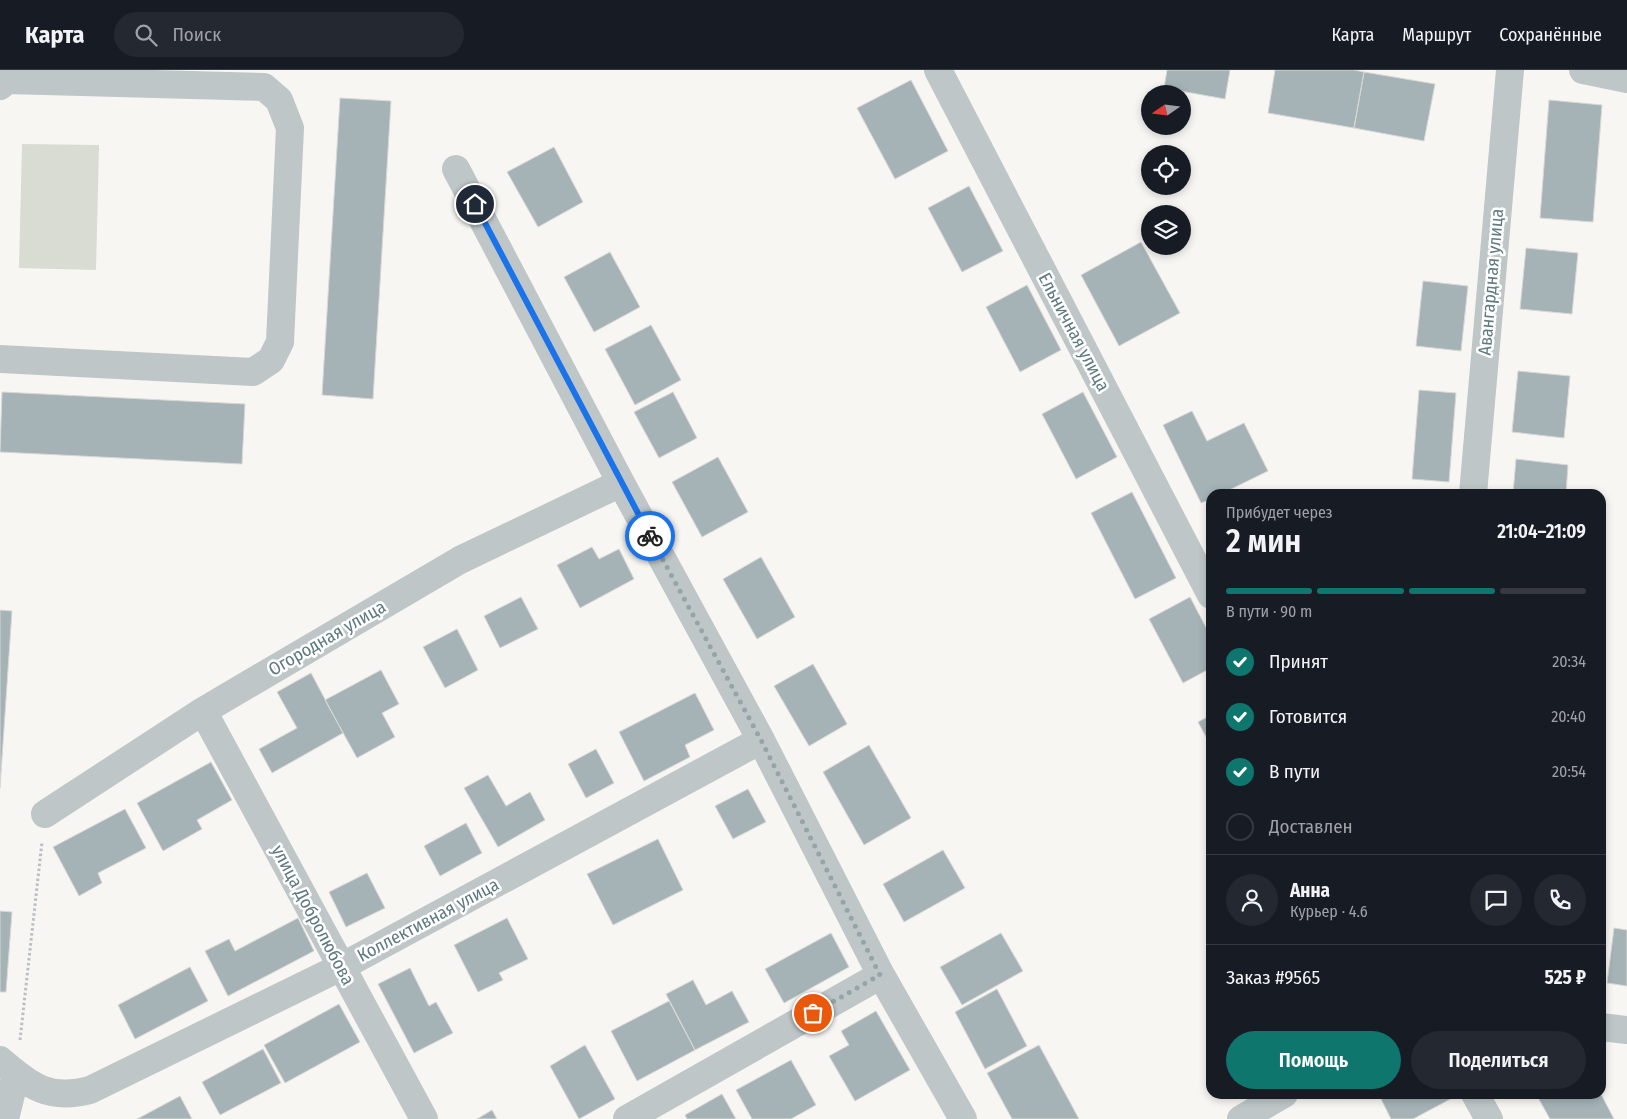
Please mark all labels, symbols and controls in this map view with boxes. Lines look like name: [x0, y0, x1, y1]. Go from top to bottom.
search box: [114, 12, 464, 57]
text: Карта: [25, 21, 84, 49]
icon: search: [132, 21, 160, 49]
text: Поиск: [172, 23, 221, 46]
text: Карта: [1331, 24, 1374, 46]
text: Маршрут: [1402, 24, 1471, 46]
text: Сохранённые: [1499, 24, 1602, 46]
north arrow: [1141, 85, 1191, 135]
map controls: [1141, 85, 1191, 255]
button: locate: [1141, 145, 1191, 195]
pin: [454, 183, 496, 225]
icon: home: [461, 190, 489, 218]
button: layers: [1141, 205, 1191, 255]
street label: Авангардная улица: [1474, 208, 1508, 356]
street label: Ельничная улица: [1034, 269, 1115, 395]
text: Прибудет через: [1226, 503, 1333, 522]
courier: [625, 511, 675, 561]
text: 21:04–21:09: [1497, 520, 1586, 543]
icon: bike: [636, 522, 664, 550]
text: 2 мин: [1226, 522, 1301, 560]
street label: Огородная улица: [264, 595, 390, 680]
text: В пути · 90 m: [1226, 602, 1312, 621]
icon: check: [1226, 648, 1254, 676]
text: Принят: [1269, 650, 1328, 673]
text: 20:34: [1552, 652, 1586, 671]
icon: check: [1226, 703, 1254, 731]
text: Готовится: [1269, 705, 1347, 728]
text: 20:40: [1551, 707, 1586, 726]
icon: check: [1226, 758, 1254, 786]
text: В пути: [1269, 760, 1320, 783]
text: 20:54: [1552, 762, 1586, 781]
text: Доставлен: [1269, 815, 1353, 838]
street label: улица Добролюбова: [267, 841, 359, 989]
street label: Коллективная улица: [353, 873, 503, 967]
button: person: [1226, 874, 1278, 926]
button: chat: [1470, 874, 1522, 926]
button: phone: [1534, 874, 1586, 926]
text: Анна: [1290, 879, 1330, 902]
text: Курьер · 4.6: [1290, 902, 1368, 921]
text: Заказ #9565: [1226, 966, 1320, 989]
text: 525 ₽: [1545, 966, 1586, 989]
pin: [792, 992, 834, 1034]
icon: bag: [799, 999, 827, 1027]
button: Помощь: [1226, 1031, 1401, 1089]
button: Поделиться: [1411, 1031, 1586, 1089]

